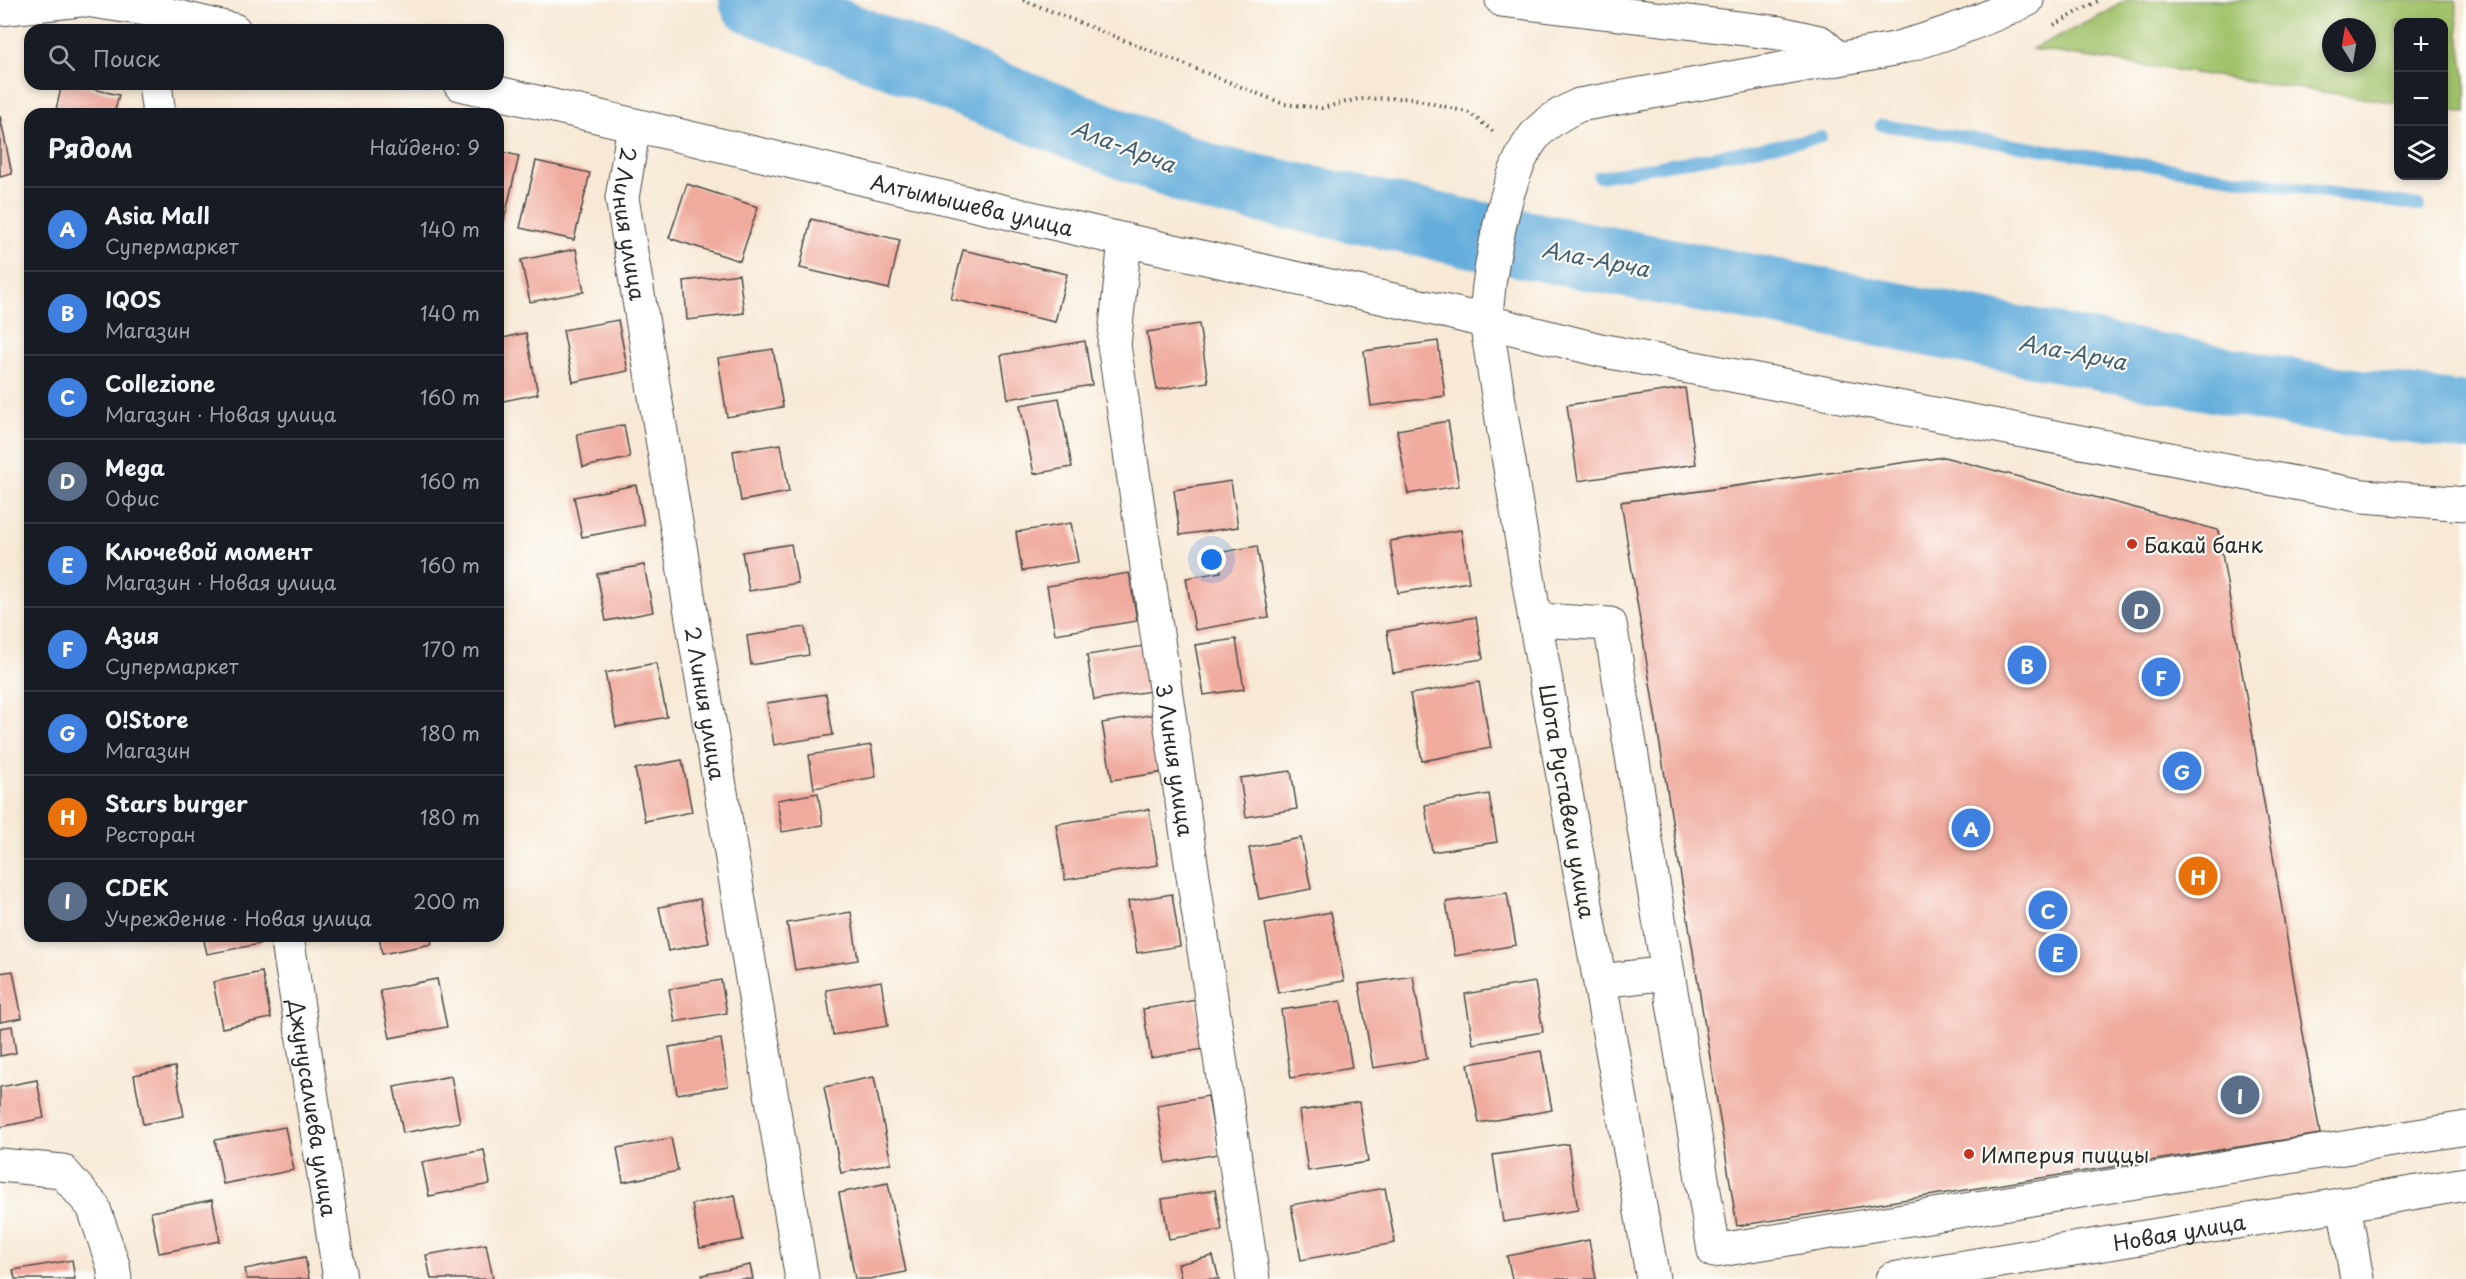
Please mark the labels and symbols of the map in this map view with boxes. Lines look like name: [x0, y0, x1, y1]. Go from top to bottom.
north arrow: [2322, 18, 2376, 72]
water label: Ала-Арча: [1067, 110, 1181, 180]
street label: 2 Линия улица: [606, 145, 655, 304]
street label: Алтымышева улица: [868, 165, 1077, 244]
water label: Ала-Арча: [1540, 231, 1653, 285]
water label: Ала-Арча: [2017, 324, 2130, 378]
place label: Бакай банк: [2144, 528, 2263, 560]
marker: Бакай банк: [2125, 537, 2139, 551]
your location: [1197, 545, 1226, 574]
pin: D: [2122, 588, 2160, 632]
street label: 2 Линия улица: [678, 624, 735, 783]
pin: B: [2008, 642, 2046, 688]
pin: F: [2142, 654, 2180, 700]
street label: 3 Линия улица: [1149, 681, 1203, 839]
street label: Шота Руставели улица: [1532, 681, 1605, 921]
pin: G: [2162, 748, 2202, 794]
pin: A: [1952, 806, 1990, 850]
pin: H: [2178, 854, 2218, 898]
pin: C: [2028, 888, 2068, 932]
pin: E: [2038, 930, 2078, 976]
street label: Джунусалиева улица: [281, 996, 346, 1220]
pin: I: [2220, 1072, 2260, 1118]
place label: Империя пиццы: [1981, 1138, 2149, 1170]
marker: Империя пиццы: [1962, 1147, 1976, 1161]
street label: Новая улица: [2110, 1205, 2248, 1258]

